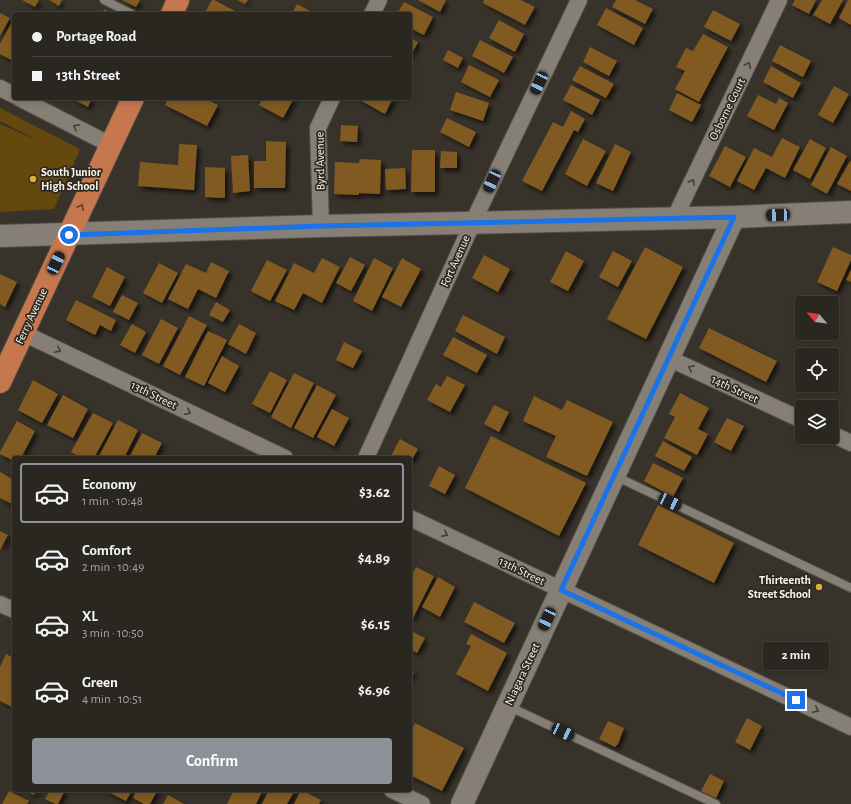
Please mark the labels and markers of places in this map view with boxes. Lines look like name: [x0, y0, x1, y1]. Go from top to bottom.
place label: South Junior High School: [41, 166, 102, 192]
marker: South Junior High School: [28, 174, 38, 184]
place label: Thirteenth Street School: [748, 574, 811, 600]
marker: Thirteenth Street School: [814, 582, 824, 592]

